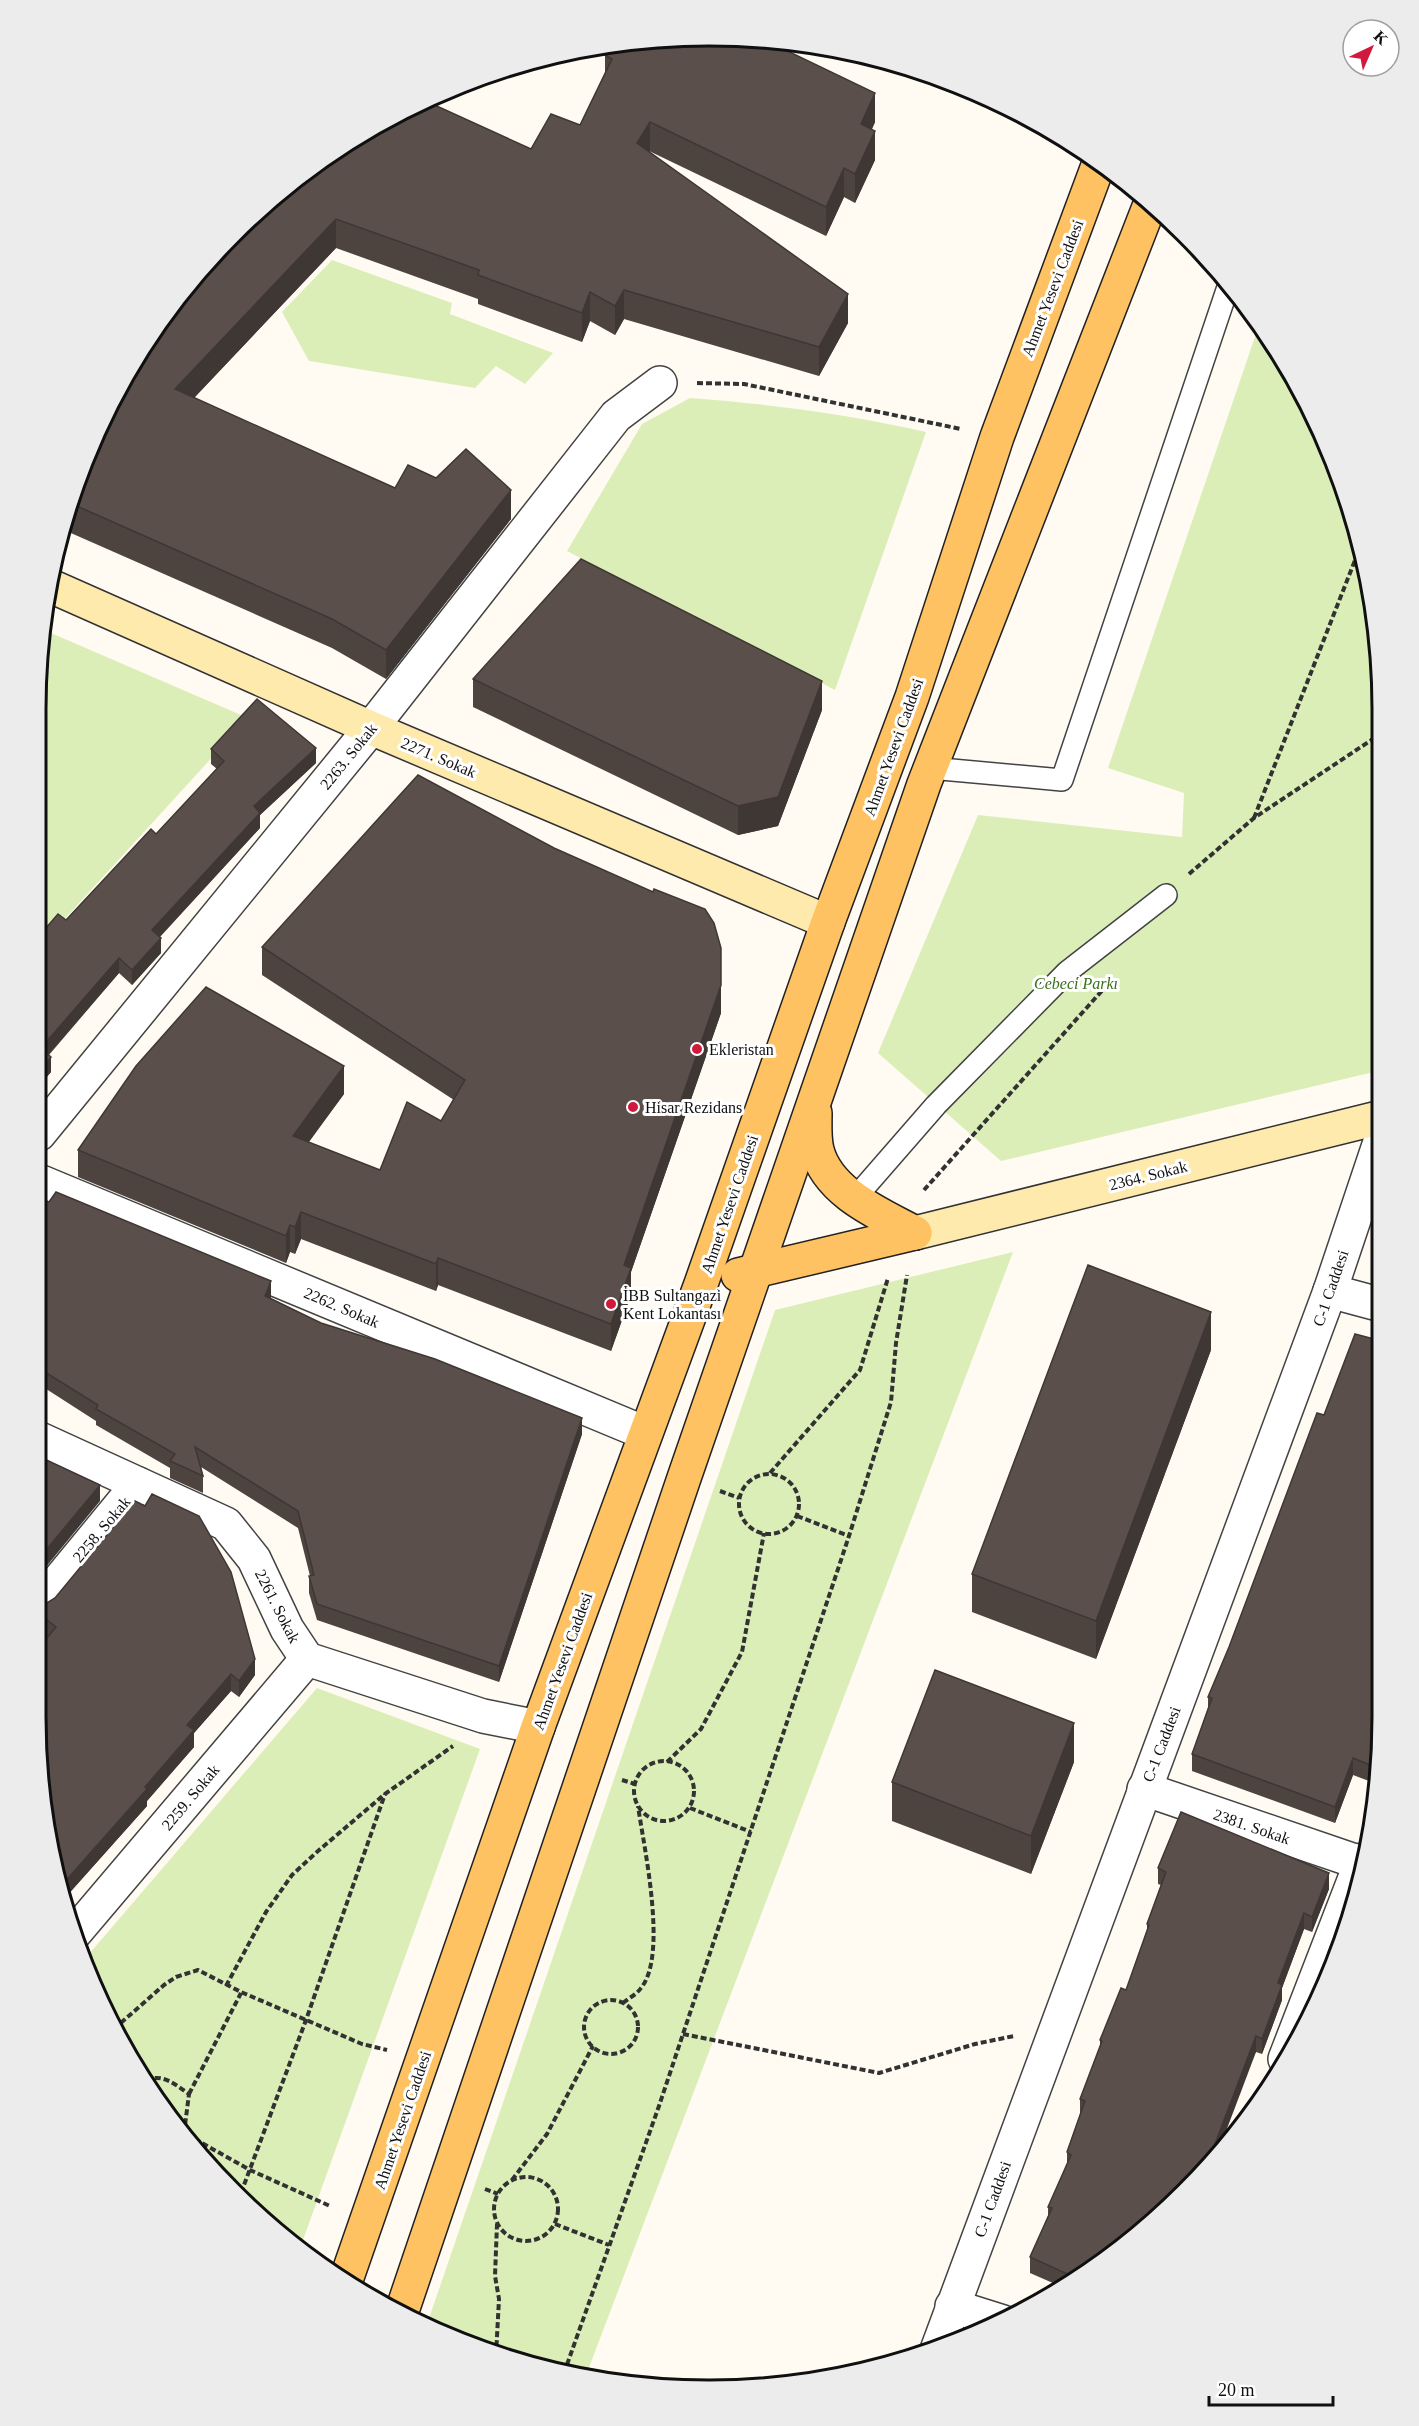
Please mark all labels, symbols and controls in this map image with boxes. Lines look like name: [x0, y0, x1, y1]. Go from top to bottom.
north arrow: [1341, 18, 1401, 78]
text: K: [1371, 27, 1392, 48]
street label: Ahmet Yesevi Caddesi: [1018, 217, 1087, 359]
street label: Ahmet Yesevi Caddesi: [861, 675, 926, 818]
street label: 2263. Sokak: [317, 720, 380, 793]
street label: 2271. Sokak: [399, 734, 479, 781]
park label: Cebeci Parkı: [1034, 975, 1118, 992]
place label: Ekleristan: [709, 1041, 774, 1058]
marker: Ekleristan: [690, 1042, 704, 1056]
place label: Hisar Rezidans: [645, 1099, 742, 1116]
marker: Hisar Rezidans: [626, 1100, 640, 1114]
street label: Ahmet Yesevi Caddesi: [698, 1132, 761, 1276]
street label: 2364. Sokak: [1107, 1158, 1189, 1193]
street label: C-1 Caddesi: [1309, 1247, 1352, 1329]
street label: 2262. Sokak: [302, 1284, 382, 1331]
place label: İBB Sultangazi Kent Lokantası: [623, 1287, 722, 1322]
marker: İBB Sultangazi Kent Lokantası: [604, 1297, 618, 1311]
street label: 2258. Sokak: [69, 1493, 134, 1565]
street label: 2261. Sokak: [252, 1567, 303, 1646]
street label: Ahmet Yesevi Caddesi: [530, 1589, 595, 1732]
street label: C-1 Caddesi: [1139, 1703, 1184, 1784]
street label: 2259. Sokak: [158, 1761, 223, 1833]
street label: 2381. Sokak: [1211, 1805, 1292, 1848]
street label: Ahmet Yesevi Caddesi: [371, 2048, 434, 2192]
street label: C-1 Caddesi: [971, 2158, 1014, 2239]
scale bar: [1209, 2369, 1334, 2407]
text: 20 m: [1218, 2380, 1255, 2400]

